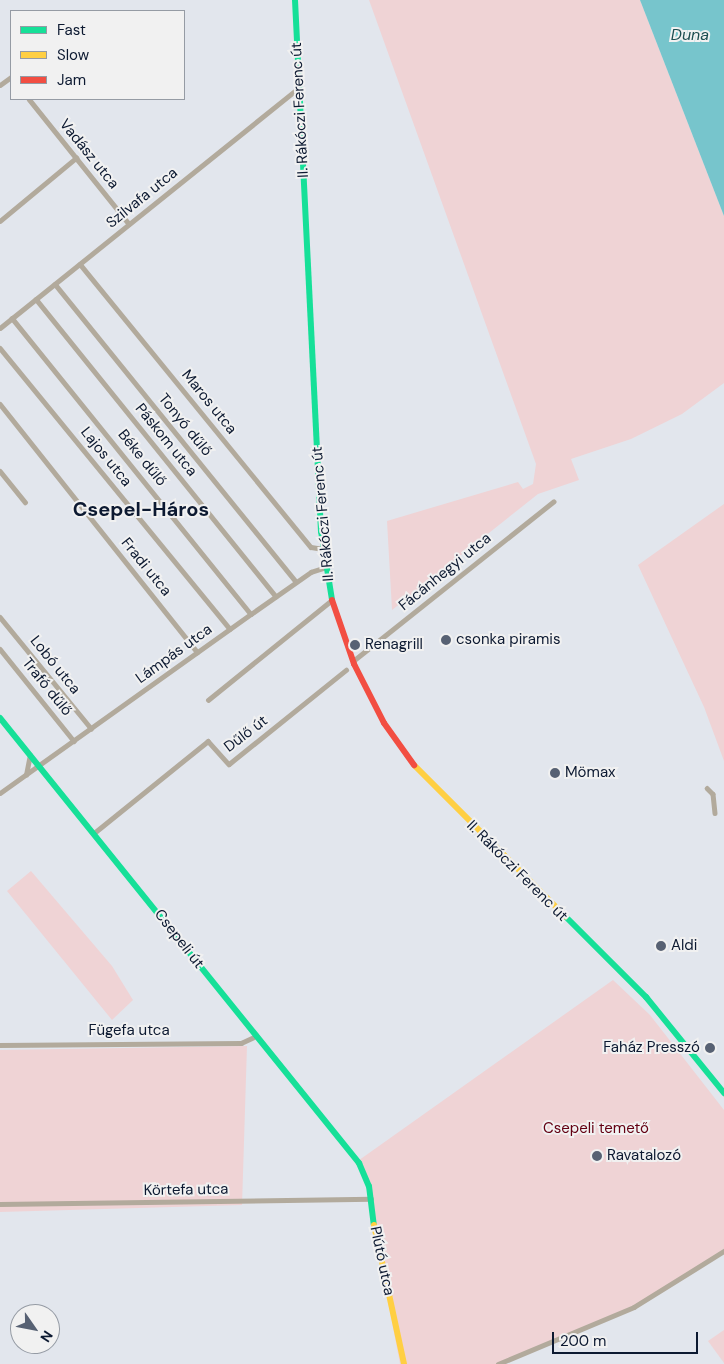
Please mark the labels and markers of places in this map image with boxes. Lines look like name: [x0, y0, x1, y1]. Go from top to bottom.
place label: csonka piramis: [456, 631, 560, 649]
marker: csonka piramis: [440, 634, 452, 646]
place label: Renagrill: [365, 636, 423, 654]
marker: Renagrill: [349, 639, 361, 651]
place label: Mömax: [565, 764, 615, 782]
marker: Mömax: [549, 767, 561, 779]
place label: Aldi: [671, 937, 697, 955]
marker: Aldi: [655, 940, 667, 952]
place label: Faház Presszó: [603, 1039, 700, 1057]
marker: Faház Presszó: [704, 1042, 716, 1054]
place label: Ravatalozó: [607, 1147, 681, 1165]
marker: Ravatalozó: [591, 1150, 603, 1162]

